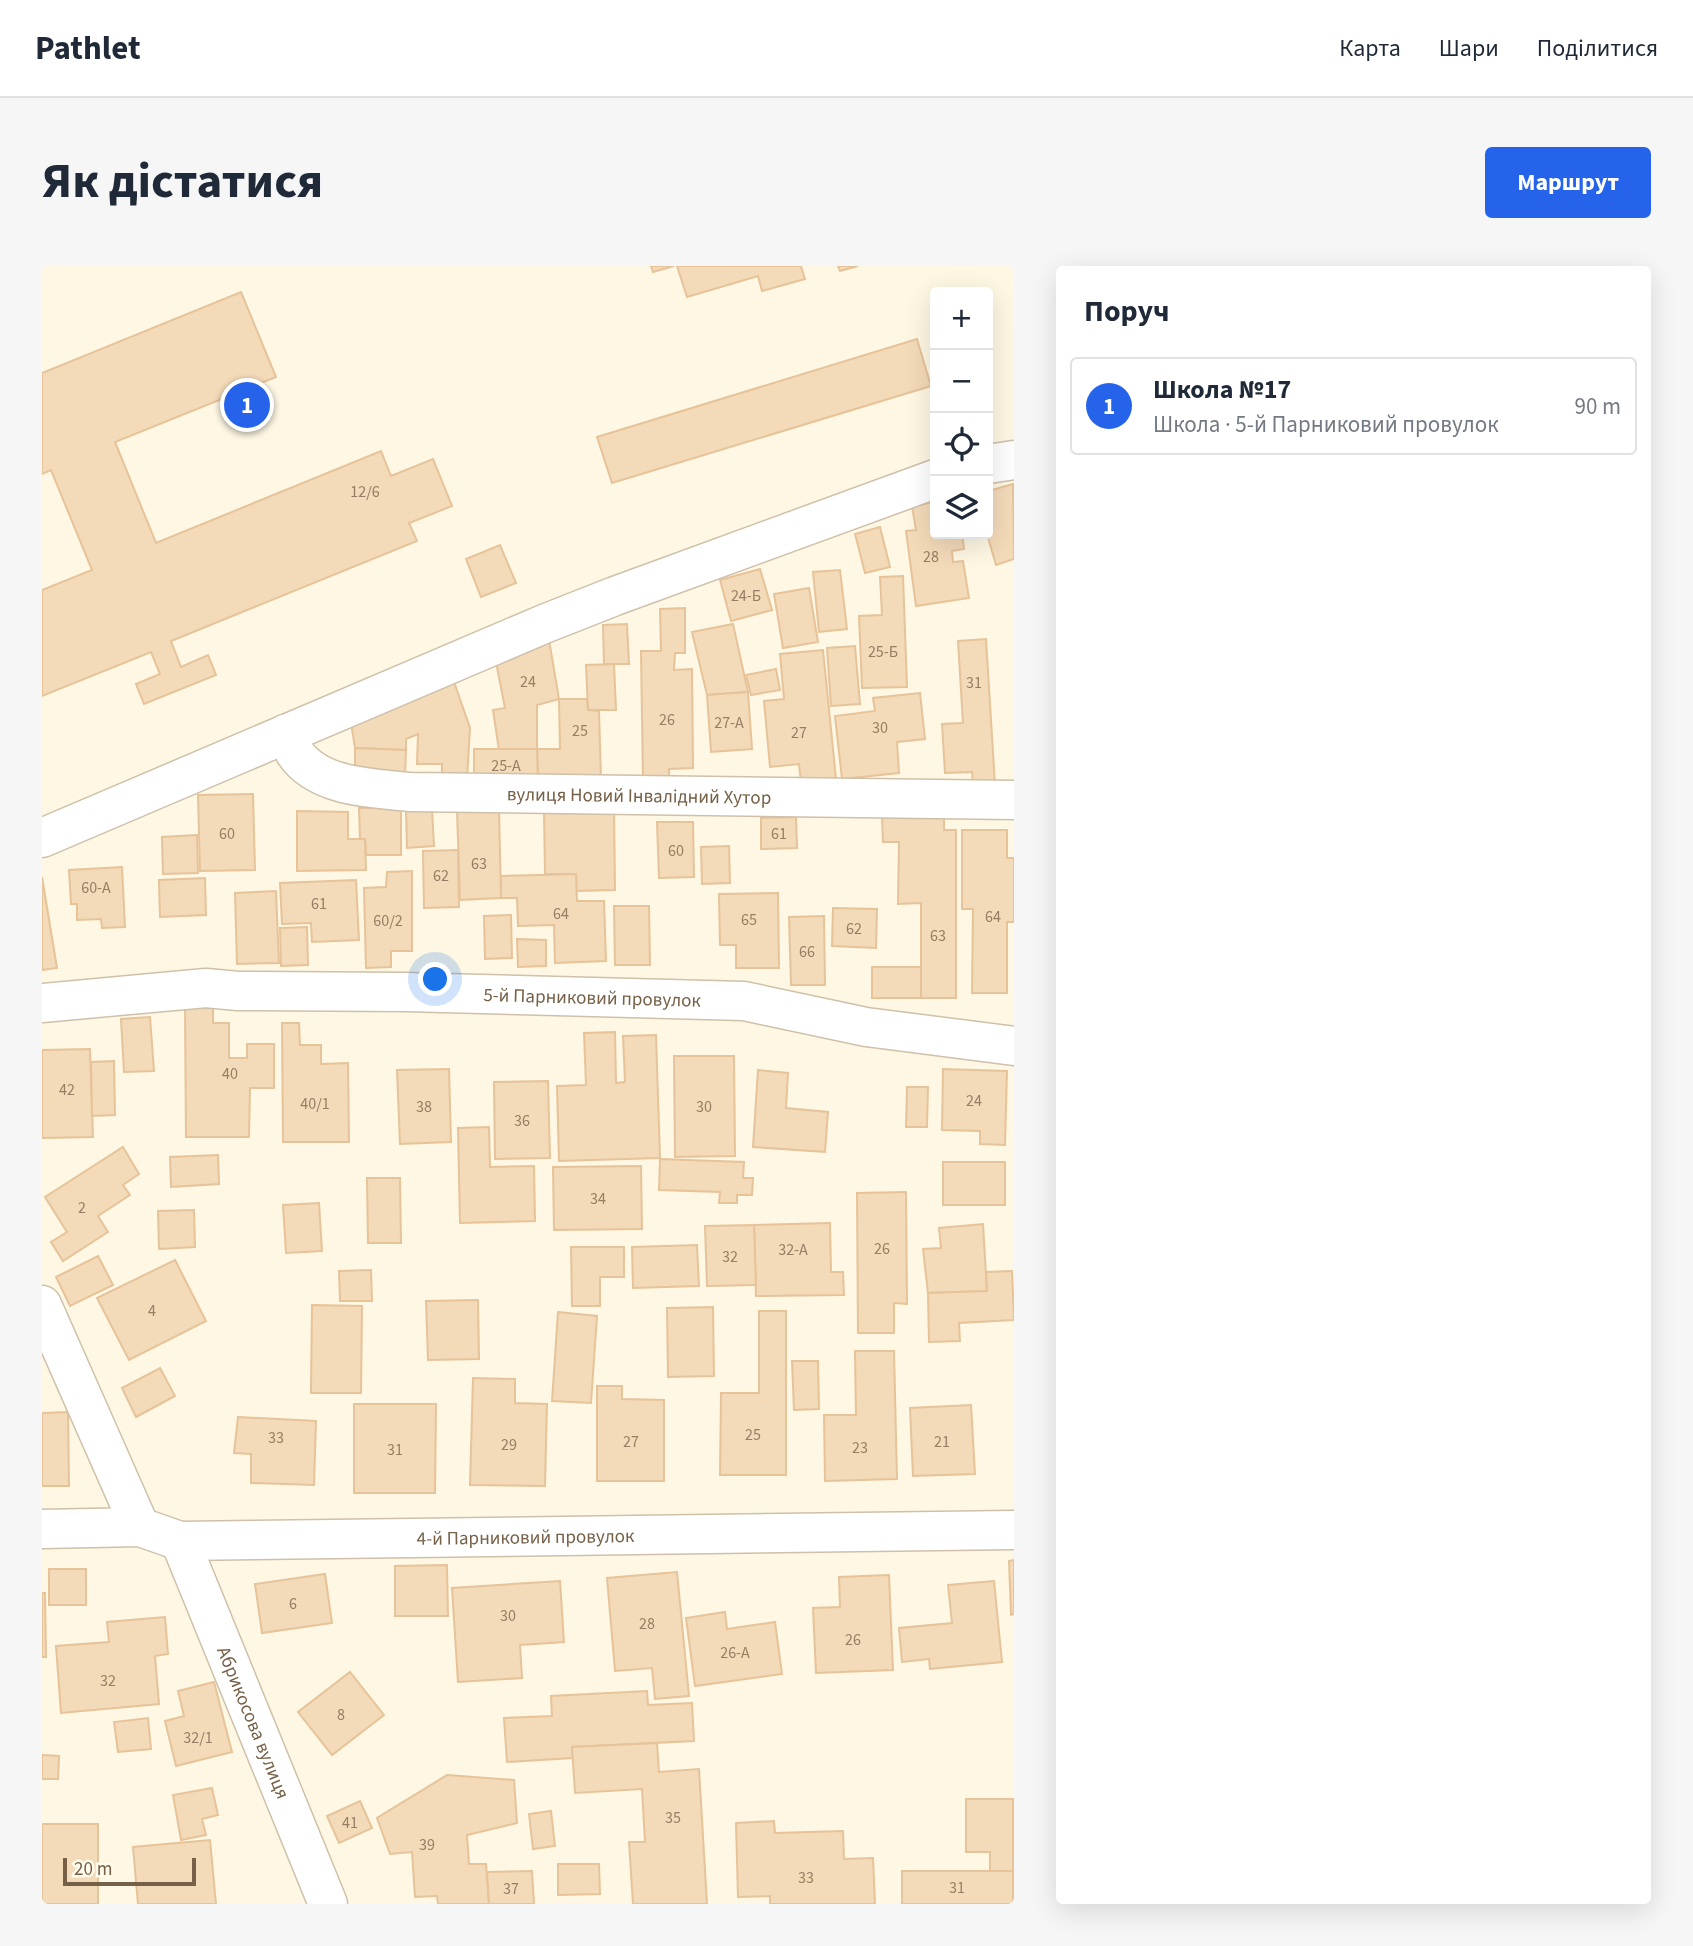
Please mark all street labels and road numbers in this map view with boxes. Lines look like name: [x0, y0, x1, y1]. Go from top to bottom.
street label: вулиця Новий Інвалідний Хутор: [507, 781, 771, 812]
street label: 5-й Парниковий провулок: [483, 982, 702, 1015]
street label: 4-й Парниковий провулок: [417, 1523, 635, 1553]
street label: Абрикосова вулиця: [209, 1643, 296, 1803]

